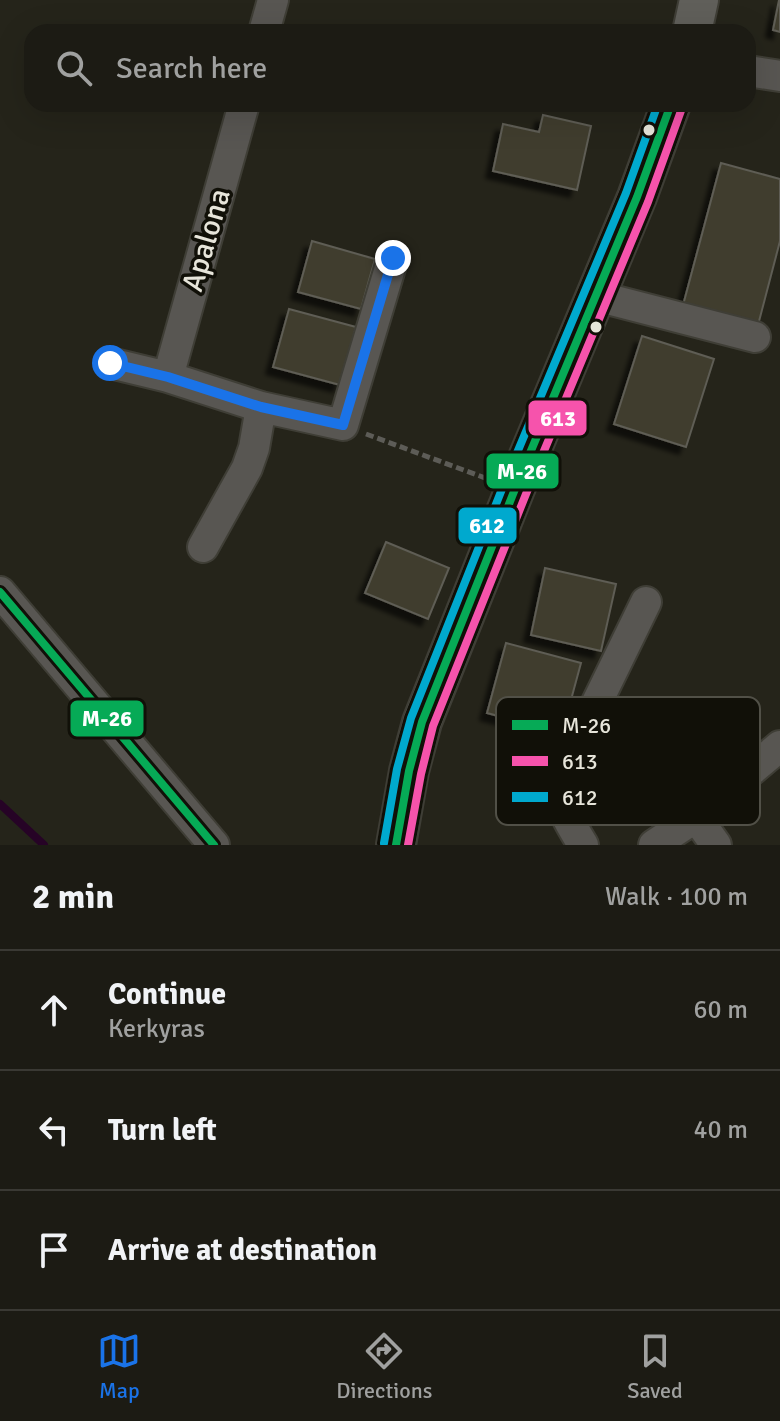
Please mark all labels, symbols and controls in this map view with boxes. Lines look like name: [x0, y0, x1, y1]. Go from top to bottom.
search box: [24, 24, 756, 112]
icon: search: [52, 46, 96, 90]
text: Search here: [116, 50, 267, 87]
unlabelled marker: [641, 122, 657, 138]
street label: Apalona: [174, 185, 239, 296]
route end: [375, 240, 411, 276]
unlabelled marker: [588, 319, 604, 335]
route start: [92, 345, 128, 381]
line badge: 613: [527, 399, 588, 437]
text: 613: [540, 405, 576, 432]
line badge: M-26: [485, 452, 560, 490]
text: M-26: [497, 458, 547, 485]
line badge: 612: [457, 506, 518, 545]
text: 612: [469, 512, 505, 539]
legend: [496, 697, 760, 825]
line badge: M-26: [69, 699, 145, 738]
text: M-26: [82, 705, 132, 732]
text: M-26: [562, 712, 611, 739]
text: 613: [562, 748, 598, 775]
text: 612: [562, 784, 598, 811]
text: 2 min: [32, 876, 114, 918]
text: Walk · 100 m: [605, 881, 748, 913]
text: Continue: [108, 976, 226, 1013]
icon: ahead: [32, 988, 76, 1032]
text: 60 m: [693, 994, 748, 1026]
text: Kerkyras: [108, 1013, 205, 1045]
icon: left: [32, 1108, 76, 1152]
text: Turn left: [108, 1112, 217, 1149]
text: 40 m: [693, 1114, 748, 1146]
icon: arrive: [32, 1228, 76, 1272]
text: Arrive at destination: [108, 1232, 377, 1269]
tab: Map: [97, 1329, 141, 1404]
tab: Directions: [336, 1329, 432, 1404]
tab: Saved: [627, 1329, 683, 1404]

